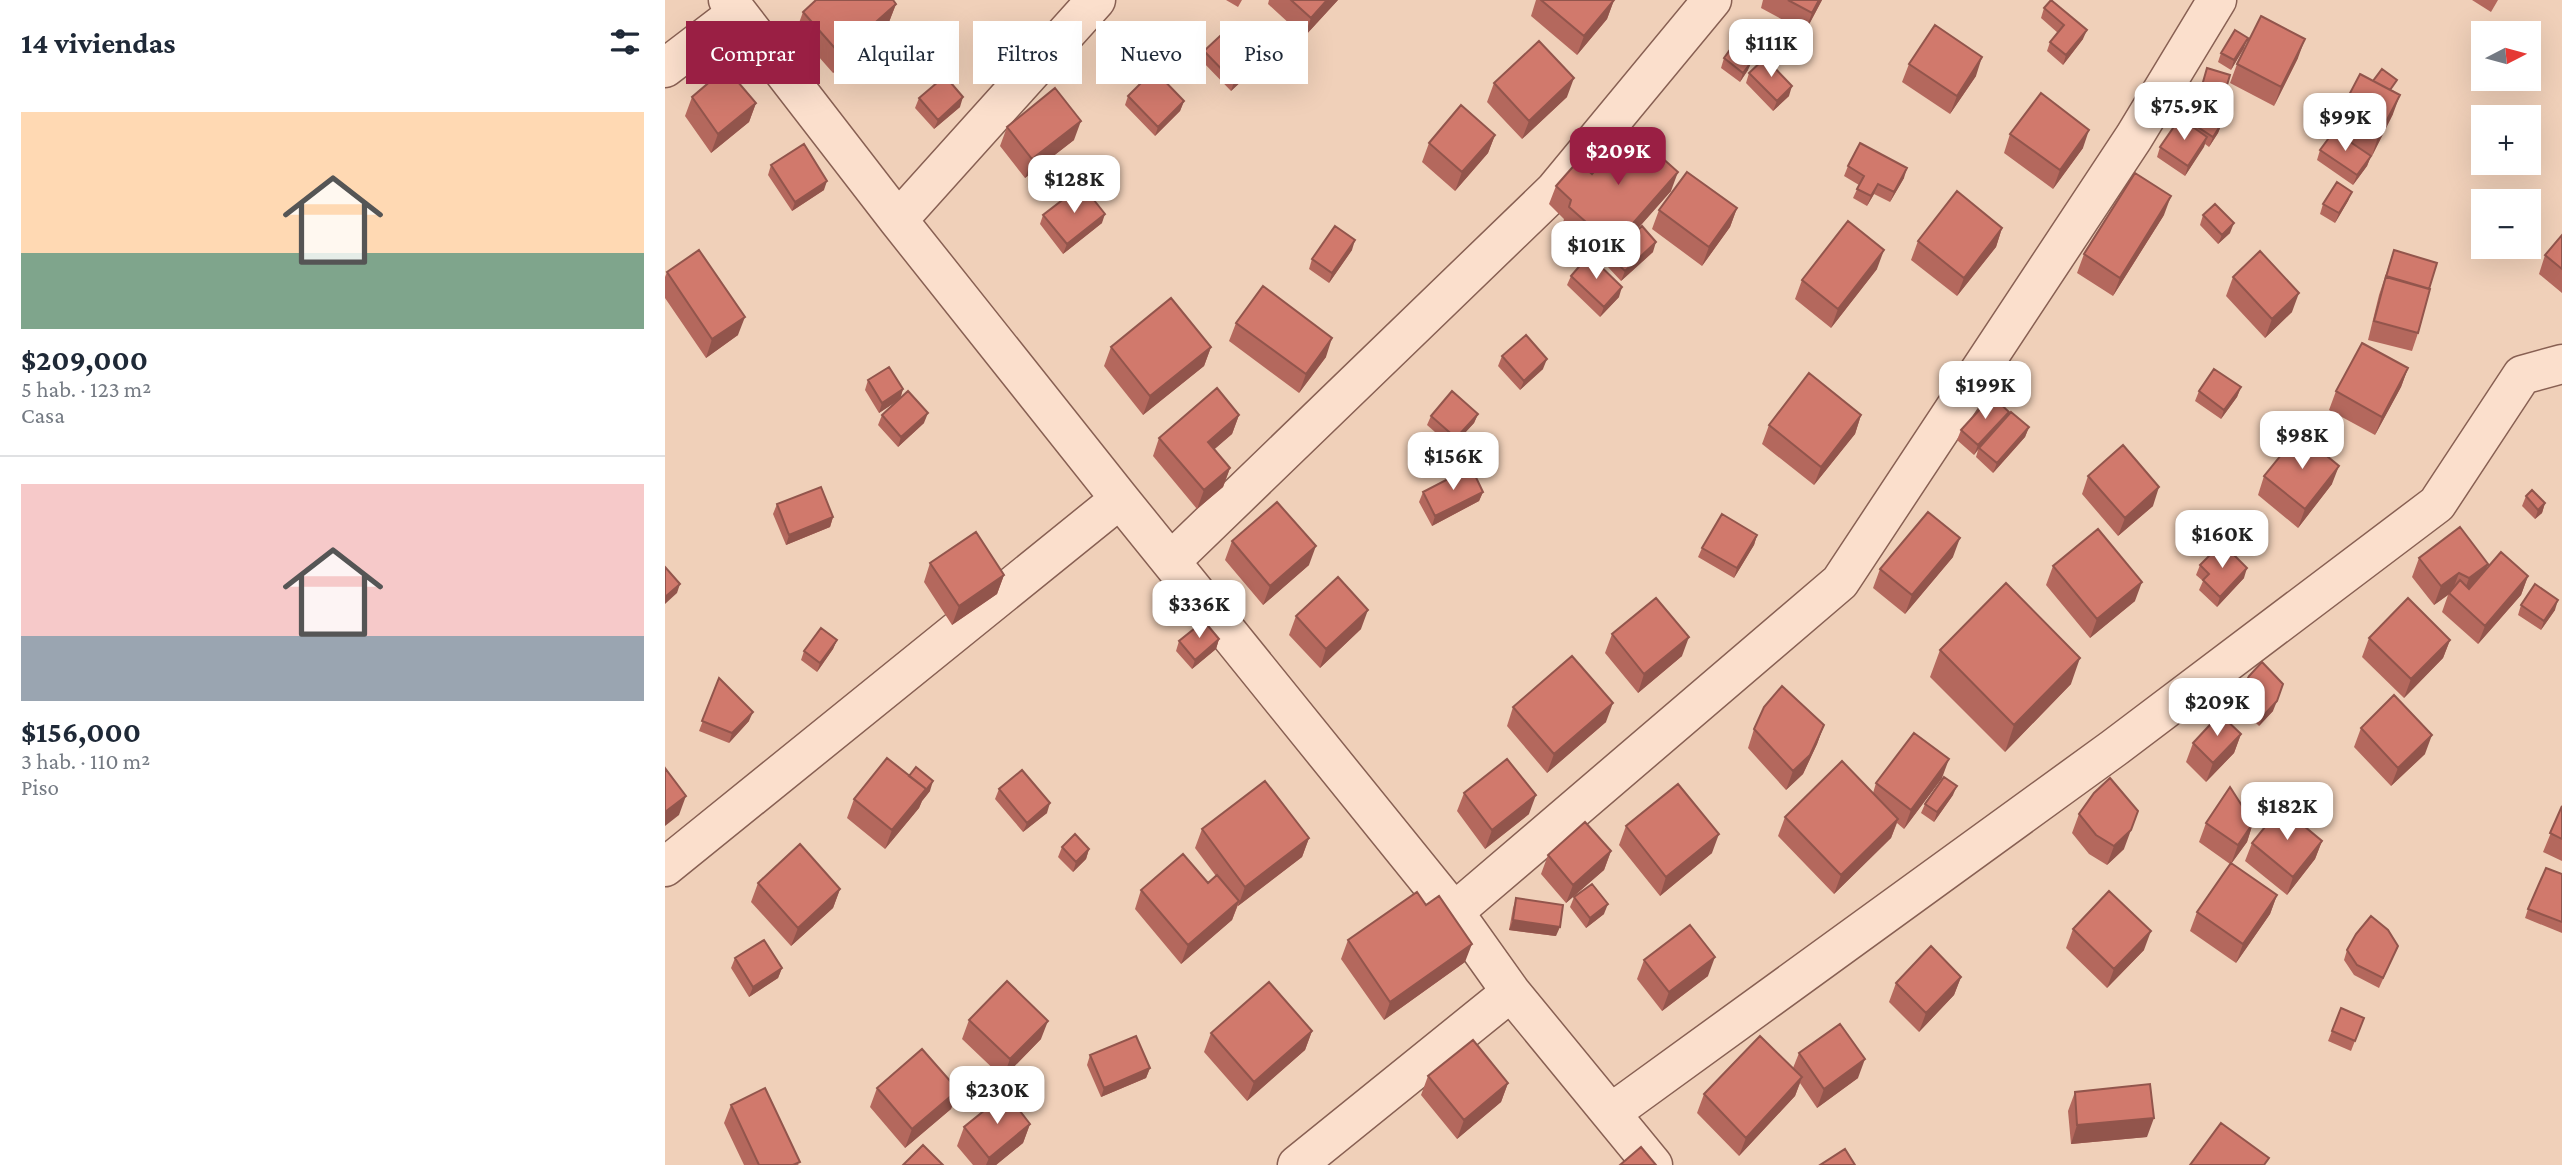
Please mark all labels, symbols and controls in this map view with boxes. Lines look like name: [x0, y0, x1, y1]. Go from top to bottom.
pin: $111K: [1722, 20, 1820, 79]
chip: Comprar: [686, 21, 820, 84]
chip: Alquilar: [834, 21, 959, 84]
chip: Filtros: [973, 21, 1082, 84]
chip: Nuevo: [1096, 21, 1206, 84]
chip: Piso: [1220, 21, 1308, 84]
north arrow: [2471, 21, 2541, 91]
map controls: [2471, 21, 2541, 259]
icon: filters: [606, 23, 644, 61]
text: 14 viviendas: [21, 26, 176, 59]
text: $111K: [1745, 29, 1797, 55]
pin: $75.9K: [2127, 82, 2241, 142]
text: $75.9K: [2151, 92, 2217, 118]
pin: $99K: [2304, 94, 2386, 153]
text: $99K: [2319, 103, 2371, 129]
button: +: [2471, 105, 2541, 175]
pin: $209K: [1569, 128, 1667, 187]
text: $209K: [1586, 137, 1650, 163]
pin: $128K: [1025, 156, 1123, 215]
icon: home: [270, 157, 396, 283]
text: $128K: [1044, 165, 1104, 191]
button: −: [2471, 189, 2541, 259]
pin: $101K: [1547, 222, 1645, 281]
text: $101K: [1567, 231, 1625, 257]
text: $209,000: [21, 343, 148, 376]
pin: $199K: [1936, 362, 2034, 421]
text: $199K: [1955, 371, 2015, 397]
text: 5 hab. · 123 m²: [21, 376, 151, 402]
text: Casa: [21, 402, 65, 428]
pin: $98K: [2261, 412, 2343, 471]
text: $98K: [2276, 421, 2328, 447]
pin: $156K: [1404, 433, 1502, 492]
text: $156K: [1424, 442, 1482, 468]
pin: $160K: [2173, 510, 2271, 570]
text: $160K: [2191, 520, 2253, 546]
icon: home: [270, 529, 396, 655]
pin: $336K: [1150, 580, 1248, 640]
text: $336K: [1168, 590, 1230, 616]
pin: $209K: [2168, 678, 2266, 738]
text: $209K: [2185, 688, 2249, 714]
text: $156,000: [21, 715, 141, 748]
text: 3 hab. · 110 m²: [21, 748, 150, 774]
text: Piso: [21, 774, 59, 800]
pin: $182K: [2238, 782, 2336, 842]
text: $182K: [2257, 792, 2317, 818]
pin: $230K: [948, 1066, 1046, 1126]
text: $230K: [965, 1076, 1029, 1102]

